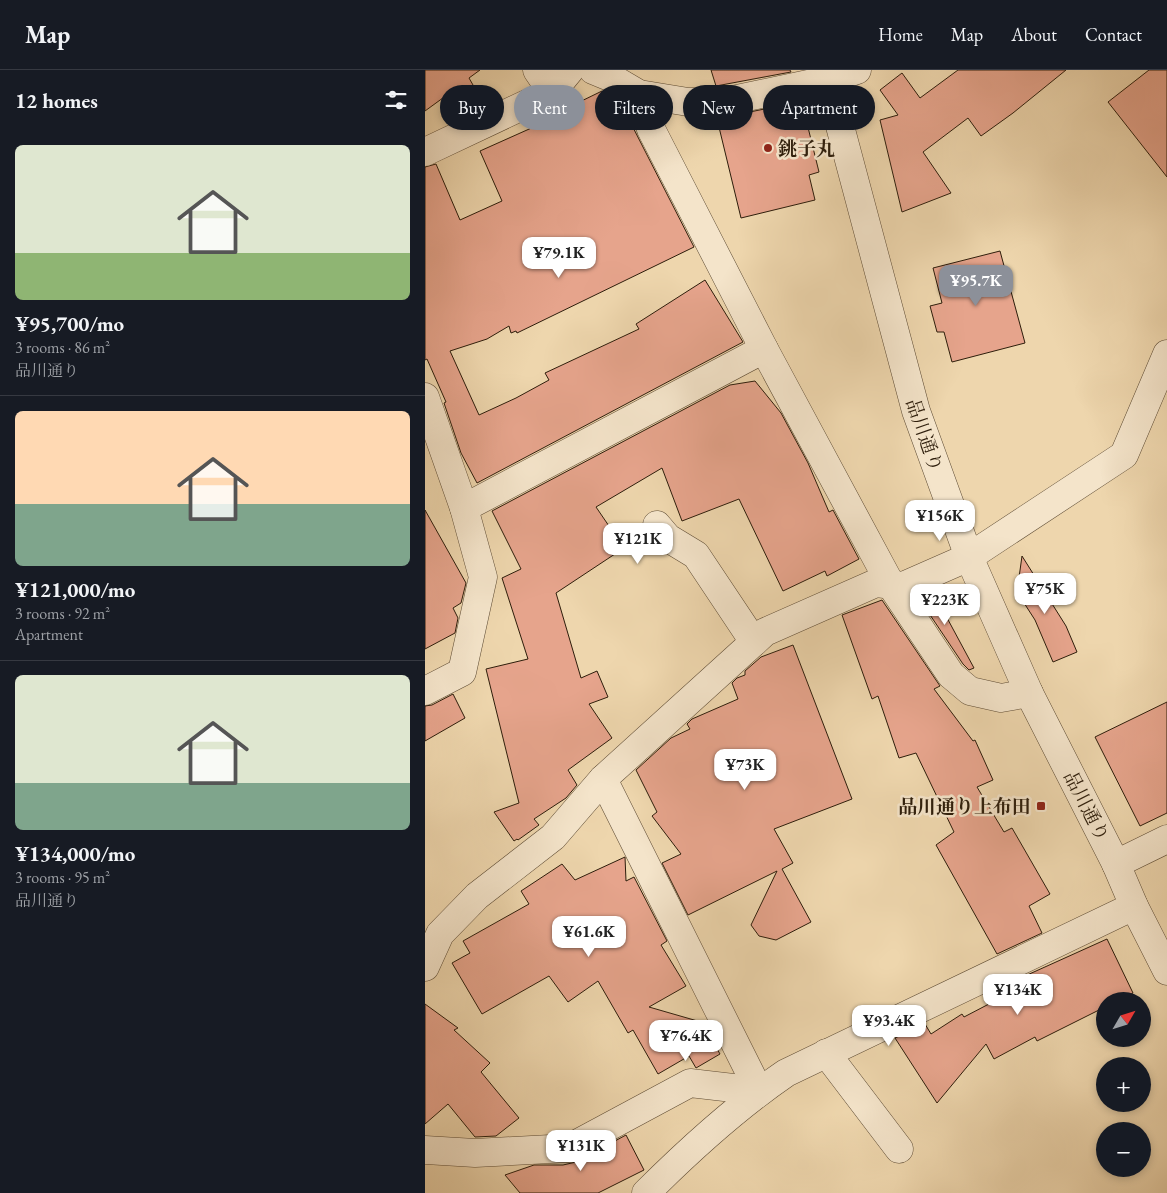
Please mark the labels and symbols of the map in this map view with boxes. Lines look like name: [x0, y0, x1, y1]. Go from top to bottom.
place label: 銚子丸: [778, 136, 835, 161]
marker: 銚子丸: [762, 142, 774, 154]
pin: ¥79.1K: [518, 236, 600, 279]
pin: ¥95.7K: [935, 264, 1017, 307]
street label: 品川通り: [900, 395, 949, 475]
pin: ¥156K: [905, 500, 975, 542]
pin: ¥121K: [603, 522, 673, 565]
pin: ¥75K: [1015, 572, 1075, 615]
pin: ¥223K: [910, 584, 980, 626]
pin: ¥73K: [715, 748, 775, 791]
street label: 品川通り: [1058, 767, 1115, 846]
place label: 品川通り上布田: [898, 794, 1031, 819]
marker: 品川通り上布田: [1035, 800, 1047, 812]
pin: ¥61.6K: [548, 916, 630, 958]
pin: ¥134K: [983, 974, 1053, 1016]
north arrow: [1096, 992, 1151, 1048]
pin: ¥93.4K: [848, 1004, 930, 1047]
pin: ¥76.4K: [645, 1020, 727, 1062]
pin: ¥131K: [546, 1130, 616, 1172]

